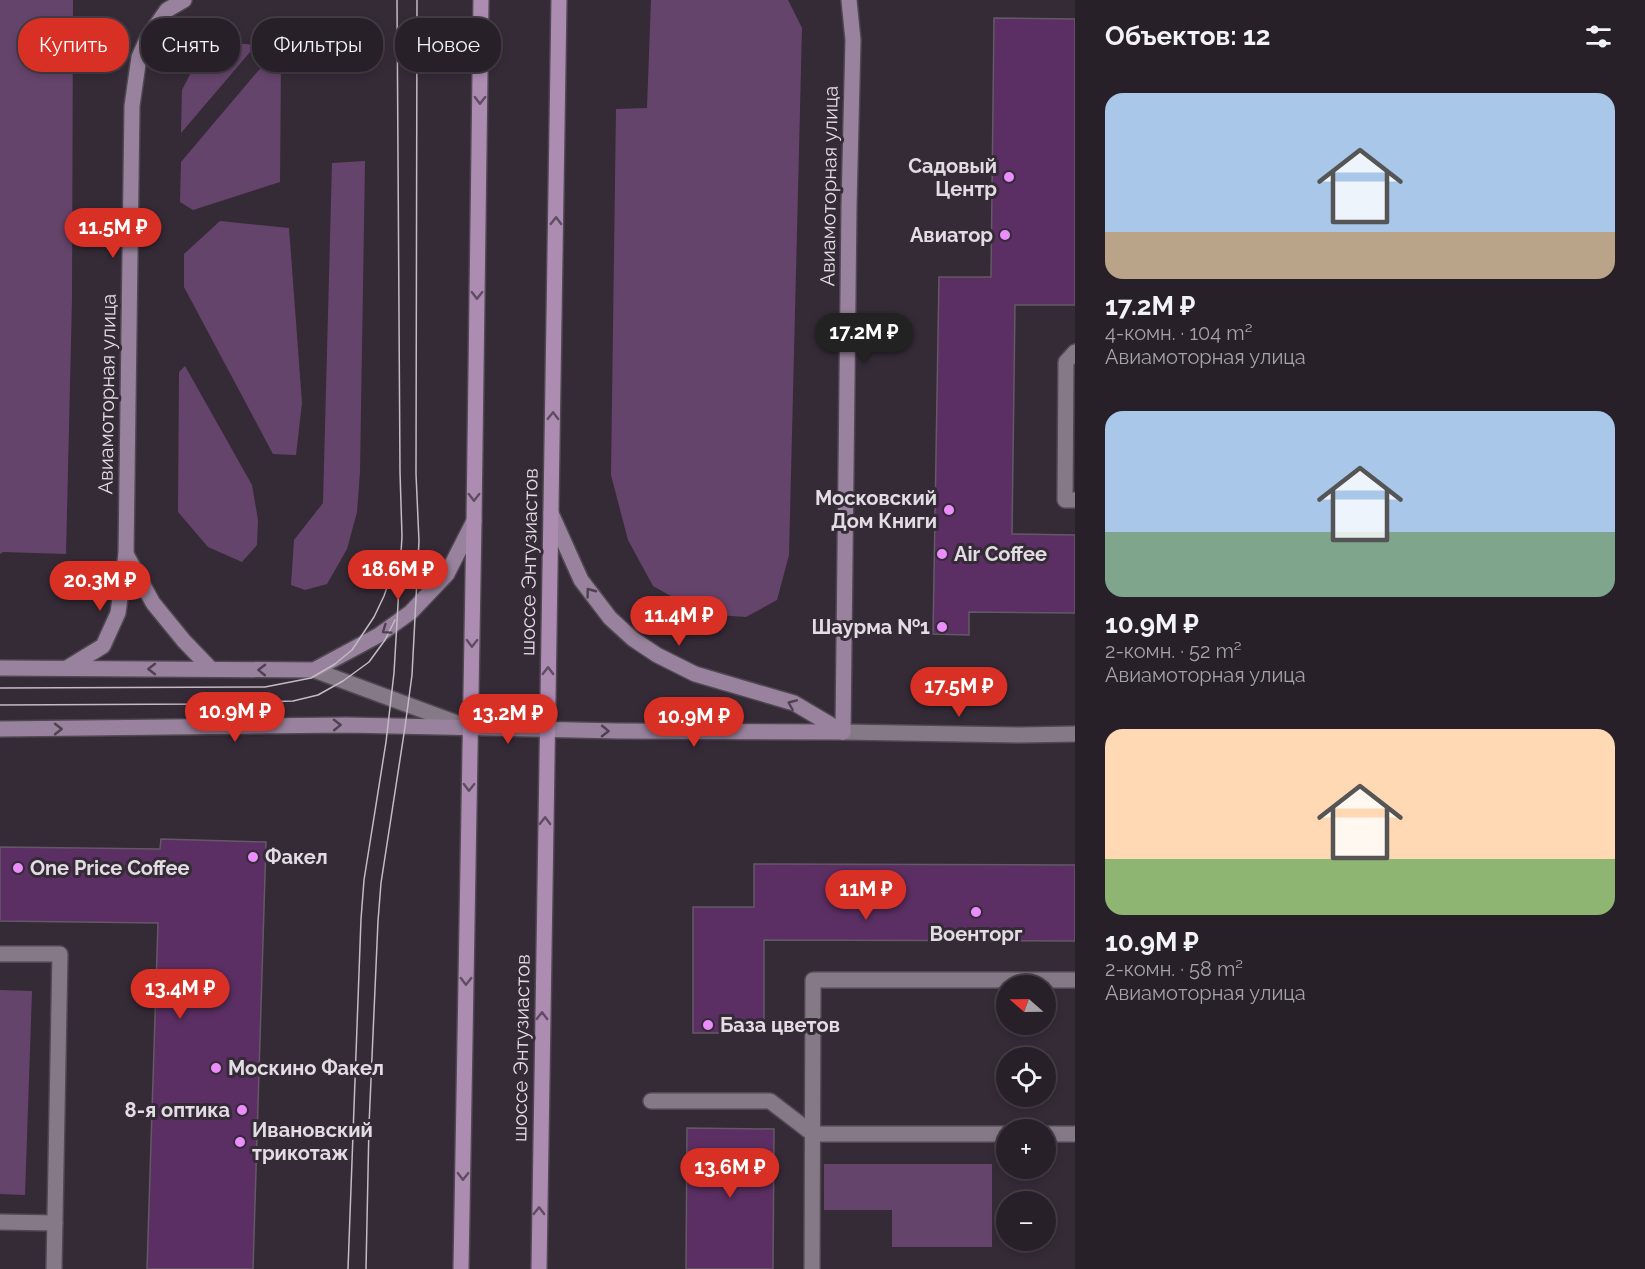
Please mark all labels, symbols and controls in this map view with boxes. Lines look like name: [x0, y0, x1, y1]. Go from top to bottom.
chip: Купить: [18, 18, 129, 72]
chip: Снять: [141, 18, 240, 72]
chip: Фильтры: [252, 18, 383, 72]
chip: Новое: [395, 18, 501, 72]
icon: filters: [1582, 20, 1615, 53]
text: Объектов: 12: [1105, 21, 1271, 51]
street label: Авиамоторная улица: [815, 85, 843, 287]
one-way arrow: [473, 95, 486, 104]
icon: home: [1306, 132, 1414, 240]
place label: Садовый Центр: [908, 154, 997, 201]
marker: Садовый Центр: [1002, 170, 1016, 184]
pin: 11.5M ₽: [58, 208, 168, 259]
text: 11.5M ₽: [78, 215, 148, 239]
one-way arrow: [550, 217, 562, 226]
place label: Авиатор: [910, 223, 993, 247]
marker: Авиатор: [998, 228, 1012, 242]
one-way arrow: [471, 290, 483, 299]
text: 17.2M ₽: [1105, 291, 1195, 321]
street label: Авиамоторная улица: [93, 293, 121, 495]
pin: 17.2M ₽: [809, 313, 919, 364]
text: 17.2M ₽: [829, 320, 899, 344]
text: 4-комн. · 104 m²: [1105, 321, 1252, 345]
text: Авиамоторная улица: [1105, 345, 1306, 369]
one-way arrow: [547, 412, 559, 421]
icon: home: [1306, 450, 1414, 558]
street label: шоссе Энтузиастов: [515, 468, 543, 656]
place label: Московский Дом Книги: [815, 486, 937, 533]
one-way arrow: [468, 493, 480, 502]
marker: Московский Дом Книги: [942, 503, 956, 517]
place label: Air Coffee: [954, 542, 1047, 566]
marker: Air Coffee: [935, 547, 949, 561]
pin: 18.6M ₽: [343, 550, 453, 601]
text: 18.6M ₽: [362, 557, 434, 581]
pin: 20.3M ₽: [45, 561, 155, 612]
text: 20.3M ₽: [64, 568, 136, 592]
one-way arrow: [586, 587, 597, 598]
pin: 11.4M ₽: [624, 596, 734, 647]
text: 11.4M ₽: [644, 603, 714, 627]
text: 10.9M ₽: [1105, 609, 1199, 639]
place label: Шаурма №1: [811, 615, 930, 639]
marker: Шаурма №1: [935, 620, 949, 634]
one-way arrow: [381, 623, 392, 634]
one-way arrow: [466, 638, 478, 647]
text: 2-комн. · 52 m²: [1105, 639, 1242, 663]
one-way arrow: [148, 663, 157, 675]
text: Авиамоторная улица: [1105, 663, 1306, 687]
one-way arrow: [258, 664, 267, 676]
one-way arrow: [542, 666, 554, 675]
pin: 17.5M ₽: [904, 667, 1014, 718]
text: 17.5M ₽: [924, 674, 994, 698]
pin: 10.9M ₽: [180, 692, 290, 743]
pin: 13.2M ₽: [453, 694, 563, 745]
pin: 10.9M ₽: [639, 697, 749, 748]
text: 10.9M ₽: [199, 699, 271, 723]
one-way arrow: [787, 699, 798, 711]
text: 13.2M ₽: [473, 701, 543, 725]
text: 10.9M ₽: [658, 704, 730, 728]
one-way arrow: [333, 719, 342, 731]
one-way arrow: [54, 723, 63, 735]
one-way arrow: [601, 725, 610, 737]
icon: home: [1306, 768, 1414, 876]
one-way arrow: [463, 782, 476, 791]
one-way arrow: [539, 816, 551, 825]
place label: Факел: [265, 845, 328, 869]
marker: Факел: [246, 850, 260, 864]
place label: One Price Coffee: [30, 856, 190, 880]
marker: One Price Coffee: [11, 861, 25, 875]
pin: 11M ₽: [824, 870, 908, 921]
text: 11M ₽: [839, 877, 893, 901]
marker: Военторг: [969, 905, 983, 919]
place label: Военторг: [930, 922, 1023, 946]
text: 10.9M ₽: [1105, 927, 1199, 957]
street label: шоссе Энтузиастов: [507, 954, 535, 1142]
text: 2-комн. · 58 m²: [1105, 957, 1243, 981]
pin: 13.4M ₽: [125, 969, 235, 1020]
north arrow: [996, 975, 1056, 1035]
map controls: [996, 975, 1056, 1251]
text: 13.4M ₽: [145, 976, 215, 1000]
one-way arrow: [460, 977, 472, 986]
text: Авиамоторная улица: [1105, 981, 1306, 1005]
one-way arrow: [536, 1011, 548, 1020]
place label: База цветов: [720, 1013, 840, 1037]
marker: База цветов: [701, 1018, 715, 1032]
button: locate: [996, 1047, 1056, 1107]
place label: Москино Факел: [228, 1056, 384, 1080]
marker: Москино Факел: [209, 1061, 223, 1075]
place label: 8-я оптика: [125, 1098, 230, 1122]
marker: 8-я оптика: [235, 1103, 249, 1117]
place label: Ивановский трикотаж: [252, 1118, 373, 1165]
button: +: [996, 1119, 1056, 1179]
marker: Ивановский трикотаж: [233, 1135, 247, 1149]
pin: 13.6M ₽: [675, 1148, 785, 1199]
text: 13.6M ₽: [694, 1155, 766, 1179]
one-way arrow: [456, 1172, 469, 1181]
button: −: [996, 1191, 1056, 1251]
one-way arrow: [533, 1206, 546, 1215]

